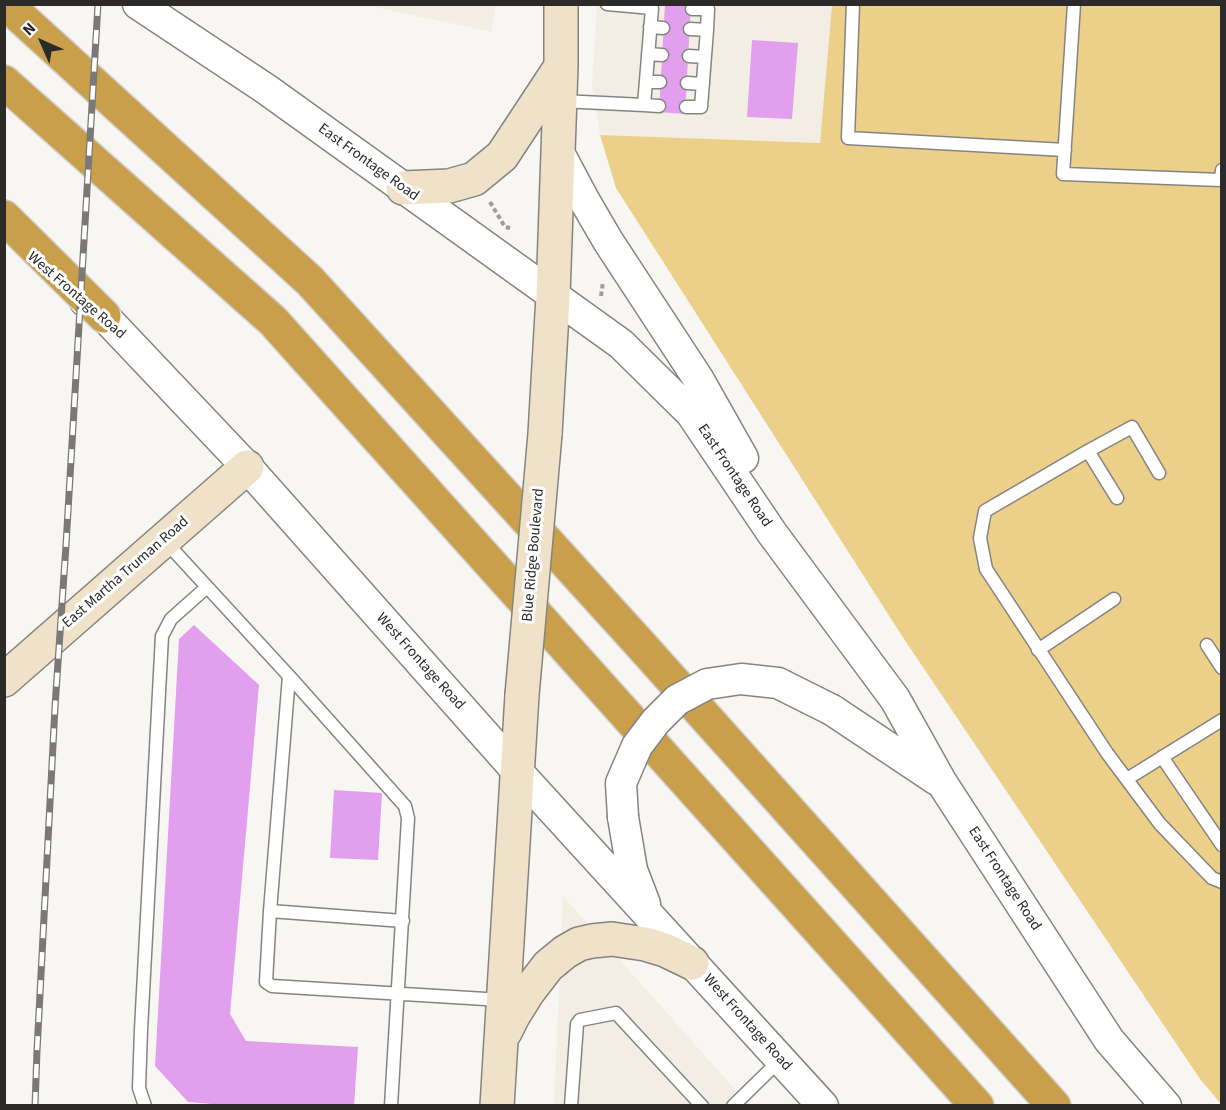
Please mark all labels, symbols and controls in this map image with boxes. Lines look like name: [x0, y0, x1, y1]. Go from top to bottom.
north arrow: [12, 12, 72, 72]
text: N: [18, 18, 41, 41]
street label: East Frontage Road: [314, 120, 422, 206]
street label: West Frontage Road: [23, 249, 129, 343]
street label: East Frontage Road: [693, 421, 775, 531]
street label: Blue Ridge Boulevard: [519, 488, 549, 622]
street label: East Martha Truman Road: [59, 513, 193, 633]
street label: West Frontage Road: [372, 610, 468, 714]
street label: East Frontage Road: [964, 824, 1044, 934]
street label: West Frontage Road: [699, 971, 795, 1075]

